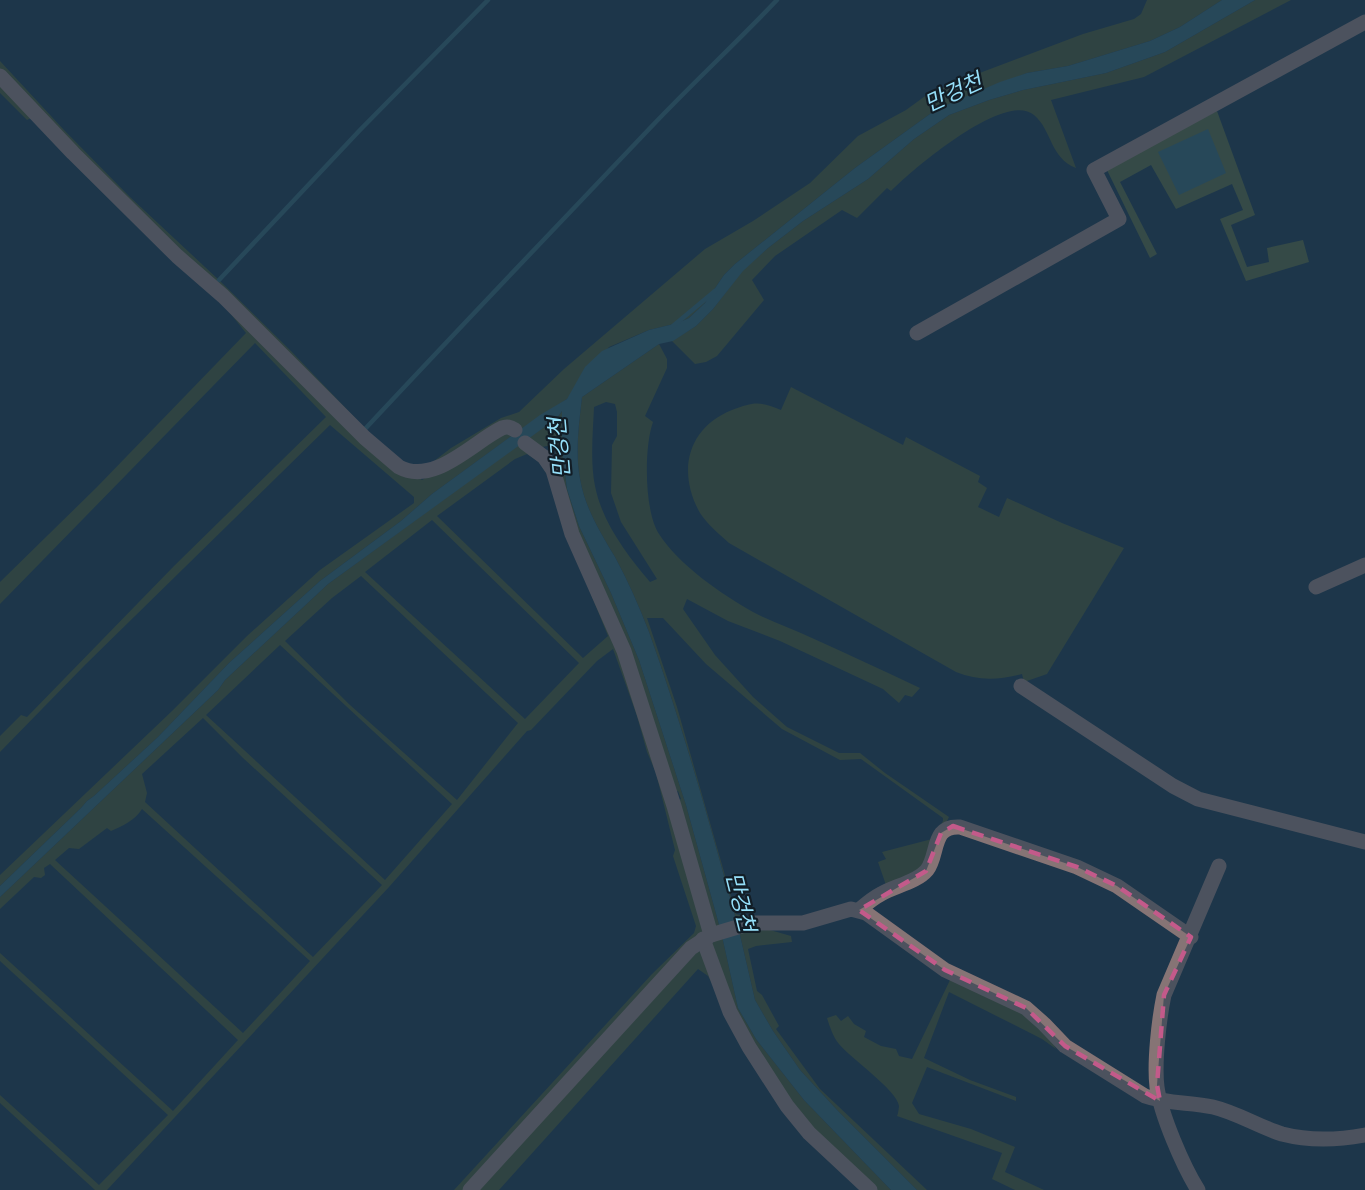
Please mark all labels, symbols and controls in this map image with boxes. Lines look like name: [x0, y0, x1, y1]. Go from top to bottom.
water label: 만겅천: [920, 67, 989, 117]
water label: 만겅천: [544, 414, 575, 479]
water label: 만겅천: [721, 870, 761, 937]

